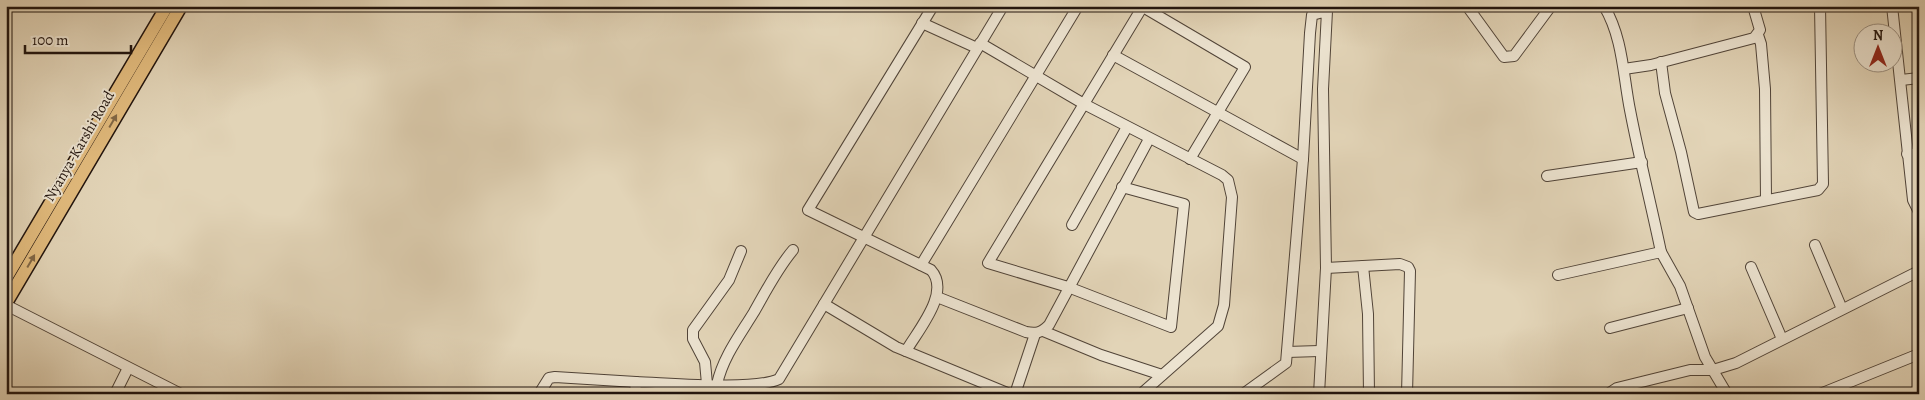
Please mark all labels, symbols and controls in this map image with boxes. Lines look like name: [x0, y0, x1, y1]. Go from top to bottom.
scale bar: [25, 22, 131, 54]
north arrow: [1852, 22, 1902, 72]
text: N: [1873, 26, 1883, 45]
text: 100 m: [32, 30, 69, 50]
street label: Nyanya-Karshi Road: [39, 86, 119, 205]
one-way arrow: [109, 114, 118, 127]
one-way arrow: [26, 255, 35, 268]

